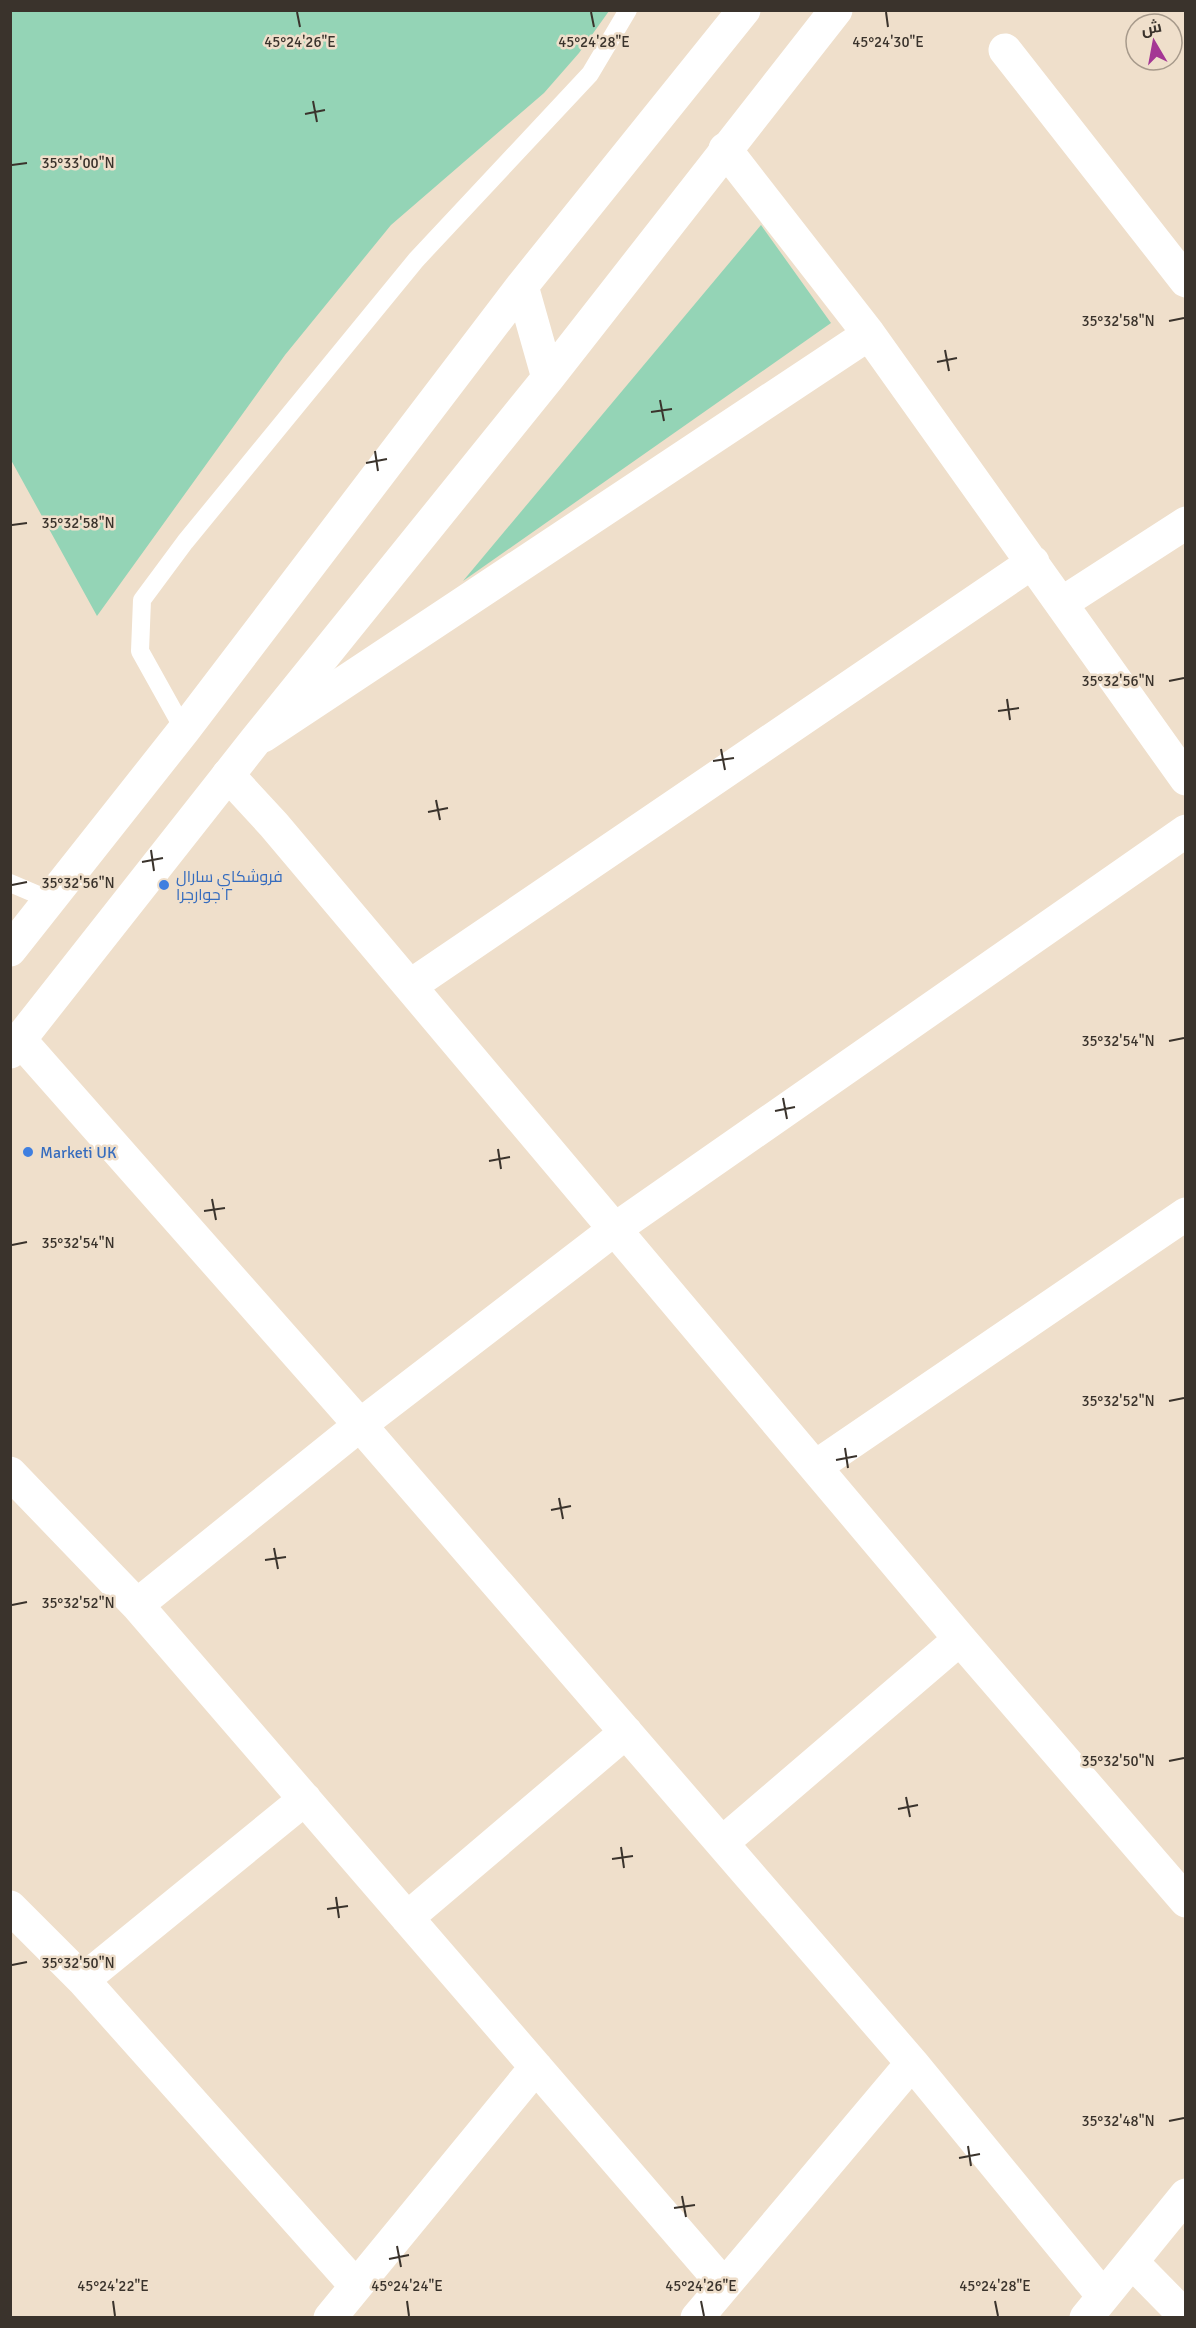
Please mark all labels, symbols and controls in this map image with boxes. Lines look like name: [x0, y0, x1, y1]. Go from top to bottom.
north arrow: [1124, 12, 1184, 72]
text: ش: [1140, 17, 1163, 40]
text: 45°24'26"E: [264, 33, 336, 51]
text: 45°24'28"E: [558, 33, 630, 51]
text: 45°24'30"E: [852, 33, 924, 51]
text: 35°33'00"N: [41, 154, 115, 172]
text: 35°32'58"N: [1081, 312, 1155, 330]
text: 35°32'58"N: [41, 514, 115, 532]
text: 35°32'56"N: [1081, 672, 1155, 690]
place label: فروشكاي سارال ٢ جوارجرا: [176, 867, 283, 905]
text: 35°32'56"N: [41, 874, 115, 892]
marker: فروشكاي سارال ٢ جوارجرا: [157, 878, 171, 892]
text: 35°32'54"N: [1081, 1032, 1155, 1050]
place label: Marketi UK: [40, 1143, 117, 1163]
marker: Marketi UK: [21, 1145, 35, 1159]
text: 35°32'54"N: [41, 1234, 115, 1252]
text: 35°32'52"N: [1081, 1392, 1155, 1410]
text: 35°32'52"N: [41, 1594, 115, 1612]
text: 35°32'50"N: [1081, 1752, 1155, 1770]
text: 35°32'50"N: [41, 1954, 115, 1972]
text: 35°32'48"N: [1081, 2112, 1155, 2130]
text: 45°24'22"E: [77, 2277, 149, 2295]
text: 45°24'24"E: [371, 2277, 443, 2295]
text: 45°24'26"E: [665, 2277, 737, 2295]
text: 45°24'28"E: [959, 2277, 1031, 2295]

